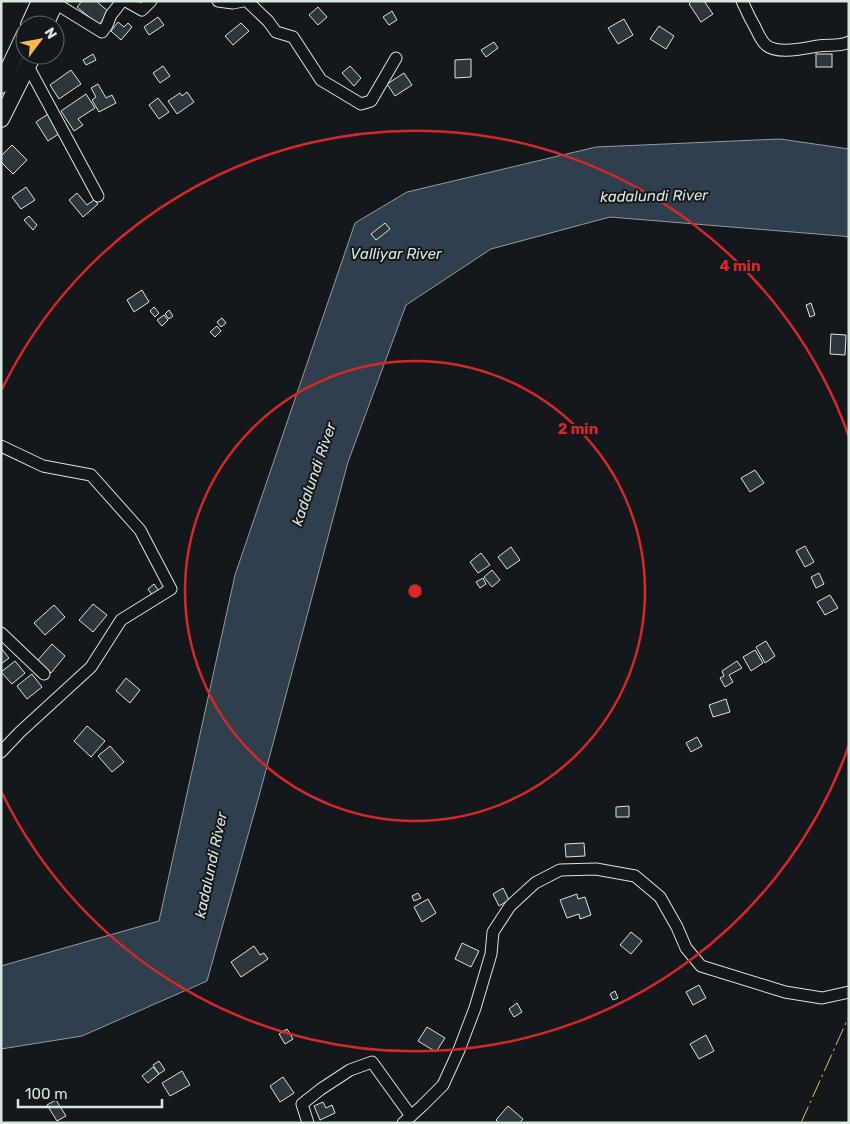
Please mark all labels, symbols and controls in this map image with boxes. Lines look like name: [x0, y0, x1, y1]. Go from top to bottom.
north arrow: [15, 15, 65, 65]
text: N: [41, 25, 60, 42]
water label: kadalundi River: [600, 186, 709, 206]
water label: Valliyar River: [350, 245, 443, 263]
text: 4 min: [719, 257, 761, 275]
water label: kadalundi River: [288, 419, 340, 528]
text: 2 min: [558, 420, 598, 438]
centre of rings: [406, 582, 424, 600]
water label: kadalundi River: [191, 809, 231, 920]
scale bar: [18, 1076, 161, 1108]
text: 100 m: [25, 1085, 67, 1103]

